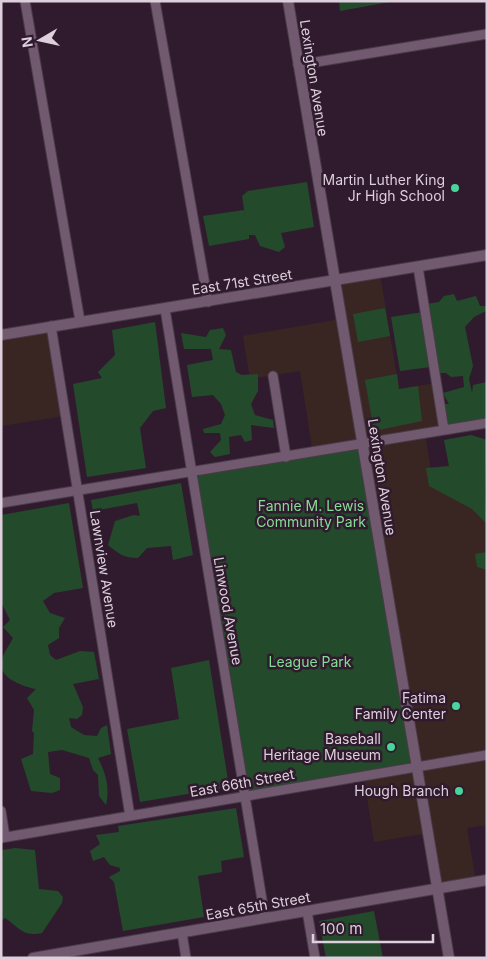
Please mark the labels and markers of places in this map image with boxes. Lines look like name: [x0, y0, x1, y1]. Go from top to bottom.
place label: Martin Luther King Jr High School: [323, 171, 445, 204]
marker: Martin Luther King Jr High School: [449, 182, 461, 194]
place label: Fatima Family Center: [355, 689, 446, 722]
marker: Fatima Family Center: [450, 700, 462, 712]
place label: Baseball Heritage Museum: [263, 730, 381, 763]
marker: Baseball Heritage Museum: [385, 741, 397, 753]
place label: Hough Branch: [354, 782, 449, 799]
marker: Hough Branch: [453, 785, 465, 797]

